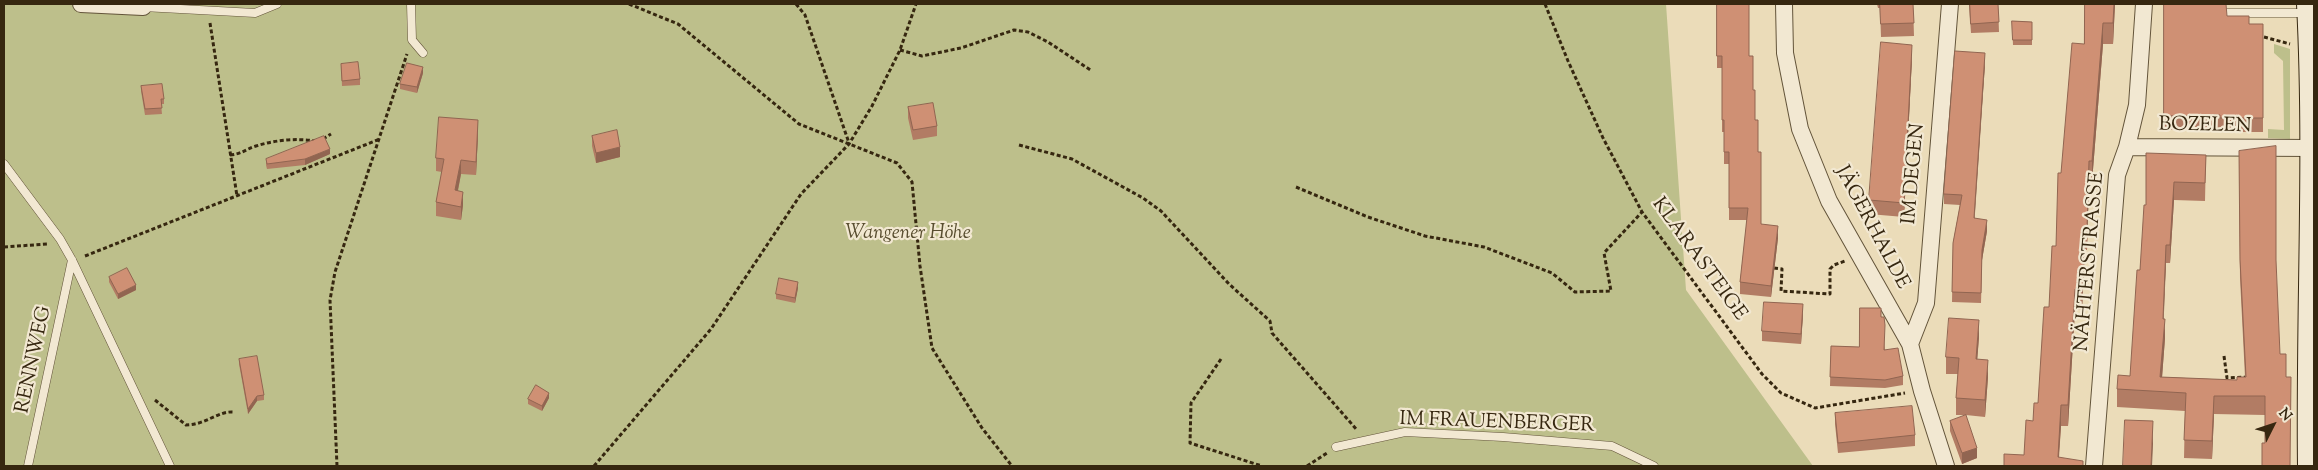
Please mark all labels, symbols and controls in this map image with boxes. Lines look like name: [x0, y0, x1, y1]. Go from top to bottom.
street label: BOZELEN: [2158, 114, 2252, 140]
street label: IM DEGEN: [1899, 122, 1931, 226]
street label: JÄGERHALDE: [1829, 162, 1913, 294]
street label: NÄHTERSTRASSE: [2071, 171, 2111, 353]
street label: KLARASTEIGE: [1645, 194, 1751, 326]
park label: Wangener Höhe: [845, 223, 971, 247]
street label: RENNWEG: [12, 304, 58, 416]
north arrow: [2248, 400, 2298, 450]
text: N: [2273, 404, 2296, 426]
street label: IM FRAUENBERGER: [1399, 409, 1595, 439]

